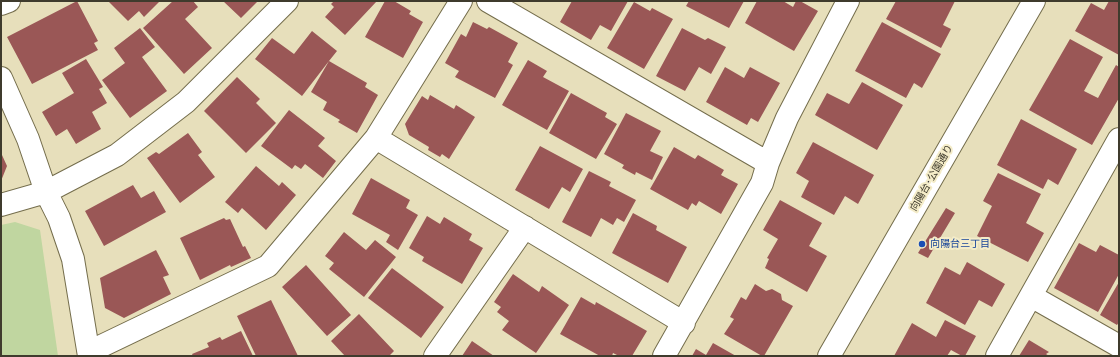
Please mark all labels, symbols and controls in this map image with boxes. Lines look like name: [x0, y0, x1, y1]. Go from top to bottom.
street label: 向陽台･公園通り: [908, 143, 956, 213]
place label: 向陽台三丁目: [930, 238, 990, 250]
marker: 向陽台三丁目: [917, 239, 927, 249]

